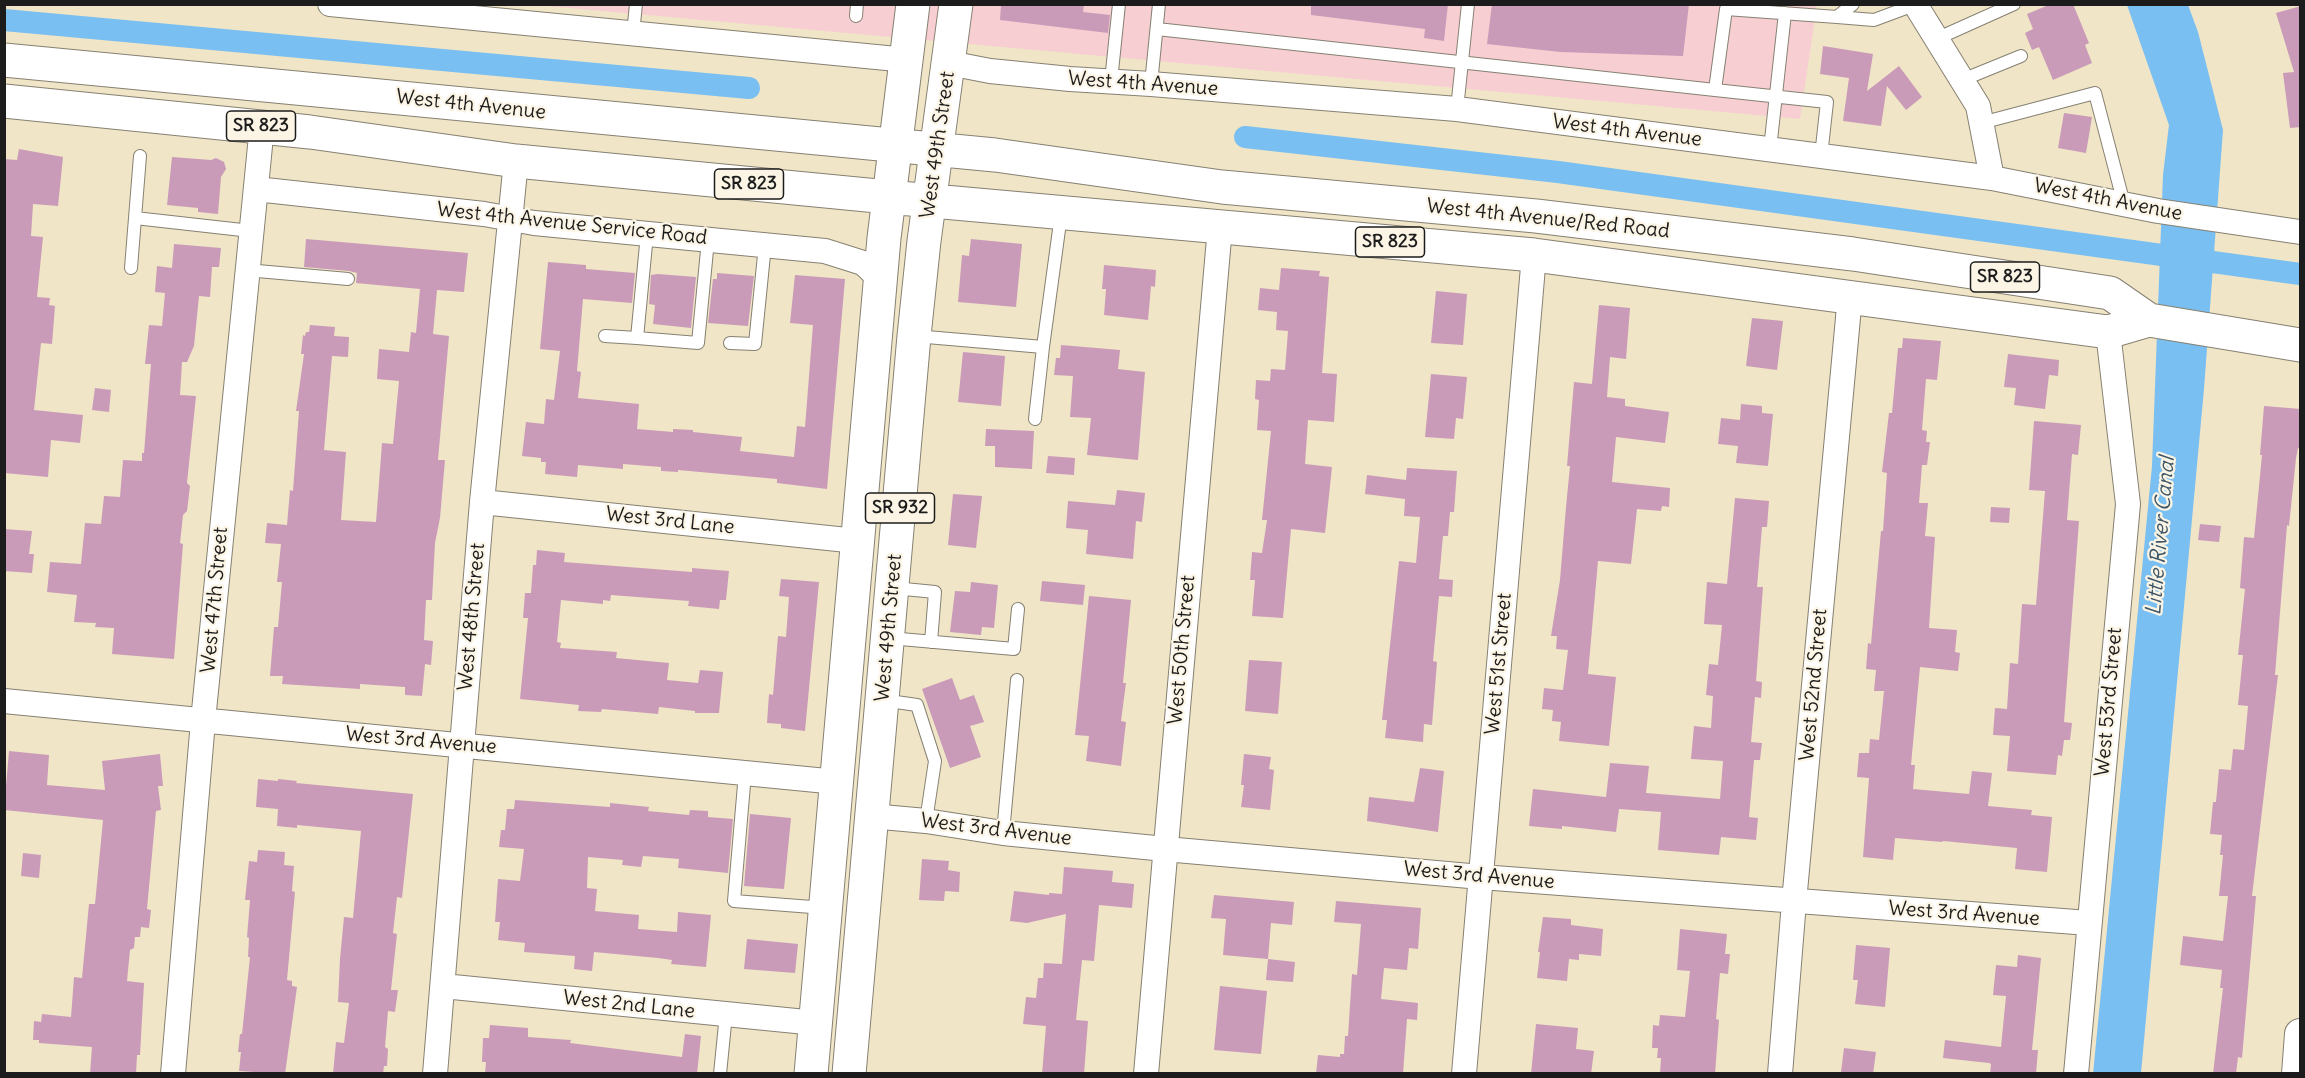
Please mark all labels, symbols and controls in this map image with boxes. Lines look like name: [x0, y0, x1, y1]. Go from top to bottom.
street label: West 4th Avenue: [1067, 67, 1219, 101]
street label: West 49th Street: [916, 70, 960, 220]
street label: West 4th Avenue: [395, 85, 547, 125]
street label: West 4th Avenue: [1551, 110, 1703, 152]
road number: SR 823: [226, 111, 296, 141]
road number: SR 823: [714, 169, 783, 199]
street label: West 4th Avenue: [2032, 174, 2184, 226]
street label: West 4th Avenue/Red Road: [1425, 194, 1671, 244]
street label: West 4th Avenue Service Road: [436, 198, 708, 250]
road number: SR 823: [1356, 227, 1424, 257]
road number: SR 823: [1970, 262, 2040, 292]
water label: Little River Canal: [2142, 456, 2180, 616]
road number: SR 932: [866, 493, 934, 523]
street label: West 3rd Lane: [605, 502, 735, 540]
street label: West 47th Street: [197, 526, 233, 674]
street label: West 48th Street: [454, 542, 490, 692]
street label: West 49th Street: [871, 553, 907, 703]
street label: West 50th Street: [1164, 574, 1200, 726]
street label: West 51st Street: [1481, 592, 1517, 736]
street label: West 52nd Street: [1795, 608, 1833, 762]
street label: West 53rd Street: [2091, 626, 2127, 778]
street label: West 3rd Avenue: [344, 722, 498, 760]
street label: West 3rd Avenue: [919, 809, 1073, 851]
street label: West 3rd Avenue: [1402, 857, 1556, 895]
street label: West 3rd Avenue: [1888, 897, 2040, 931]
street label: West 2nd Lane: [562, 986, 696, 1024]

